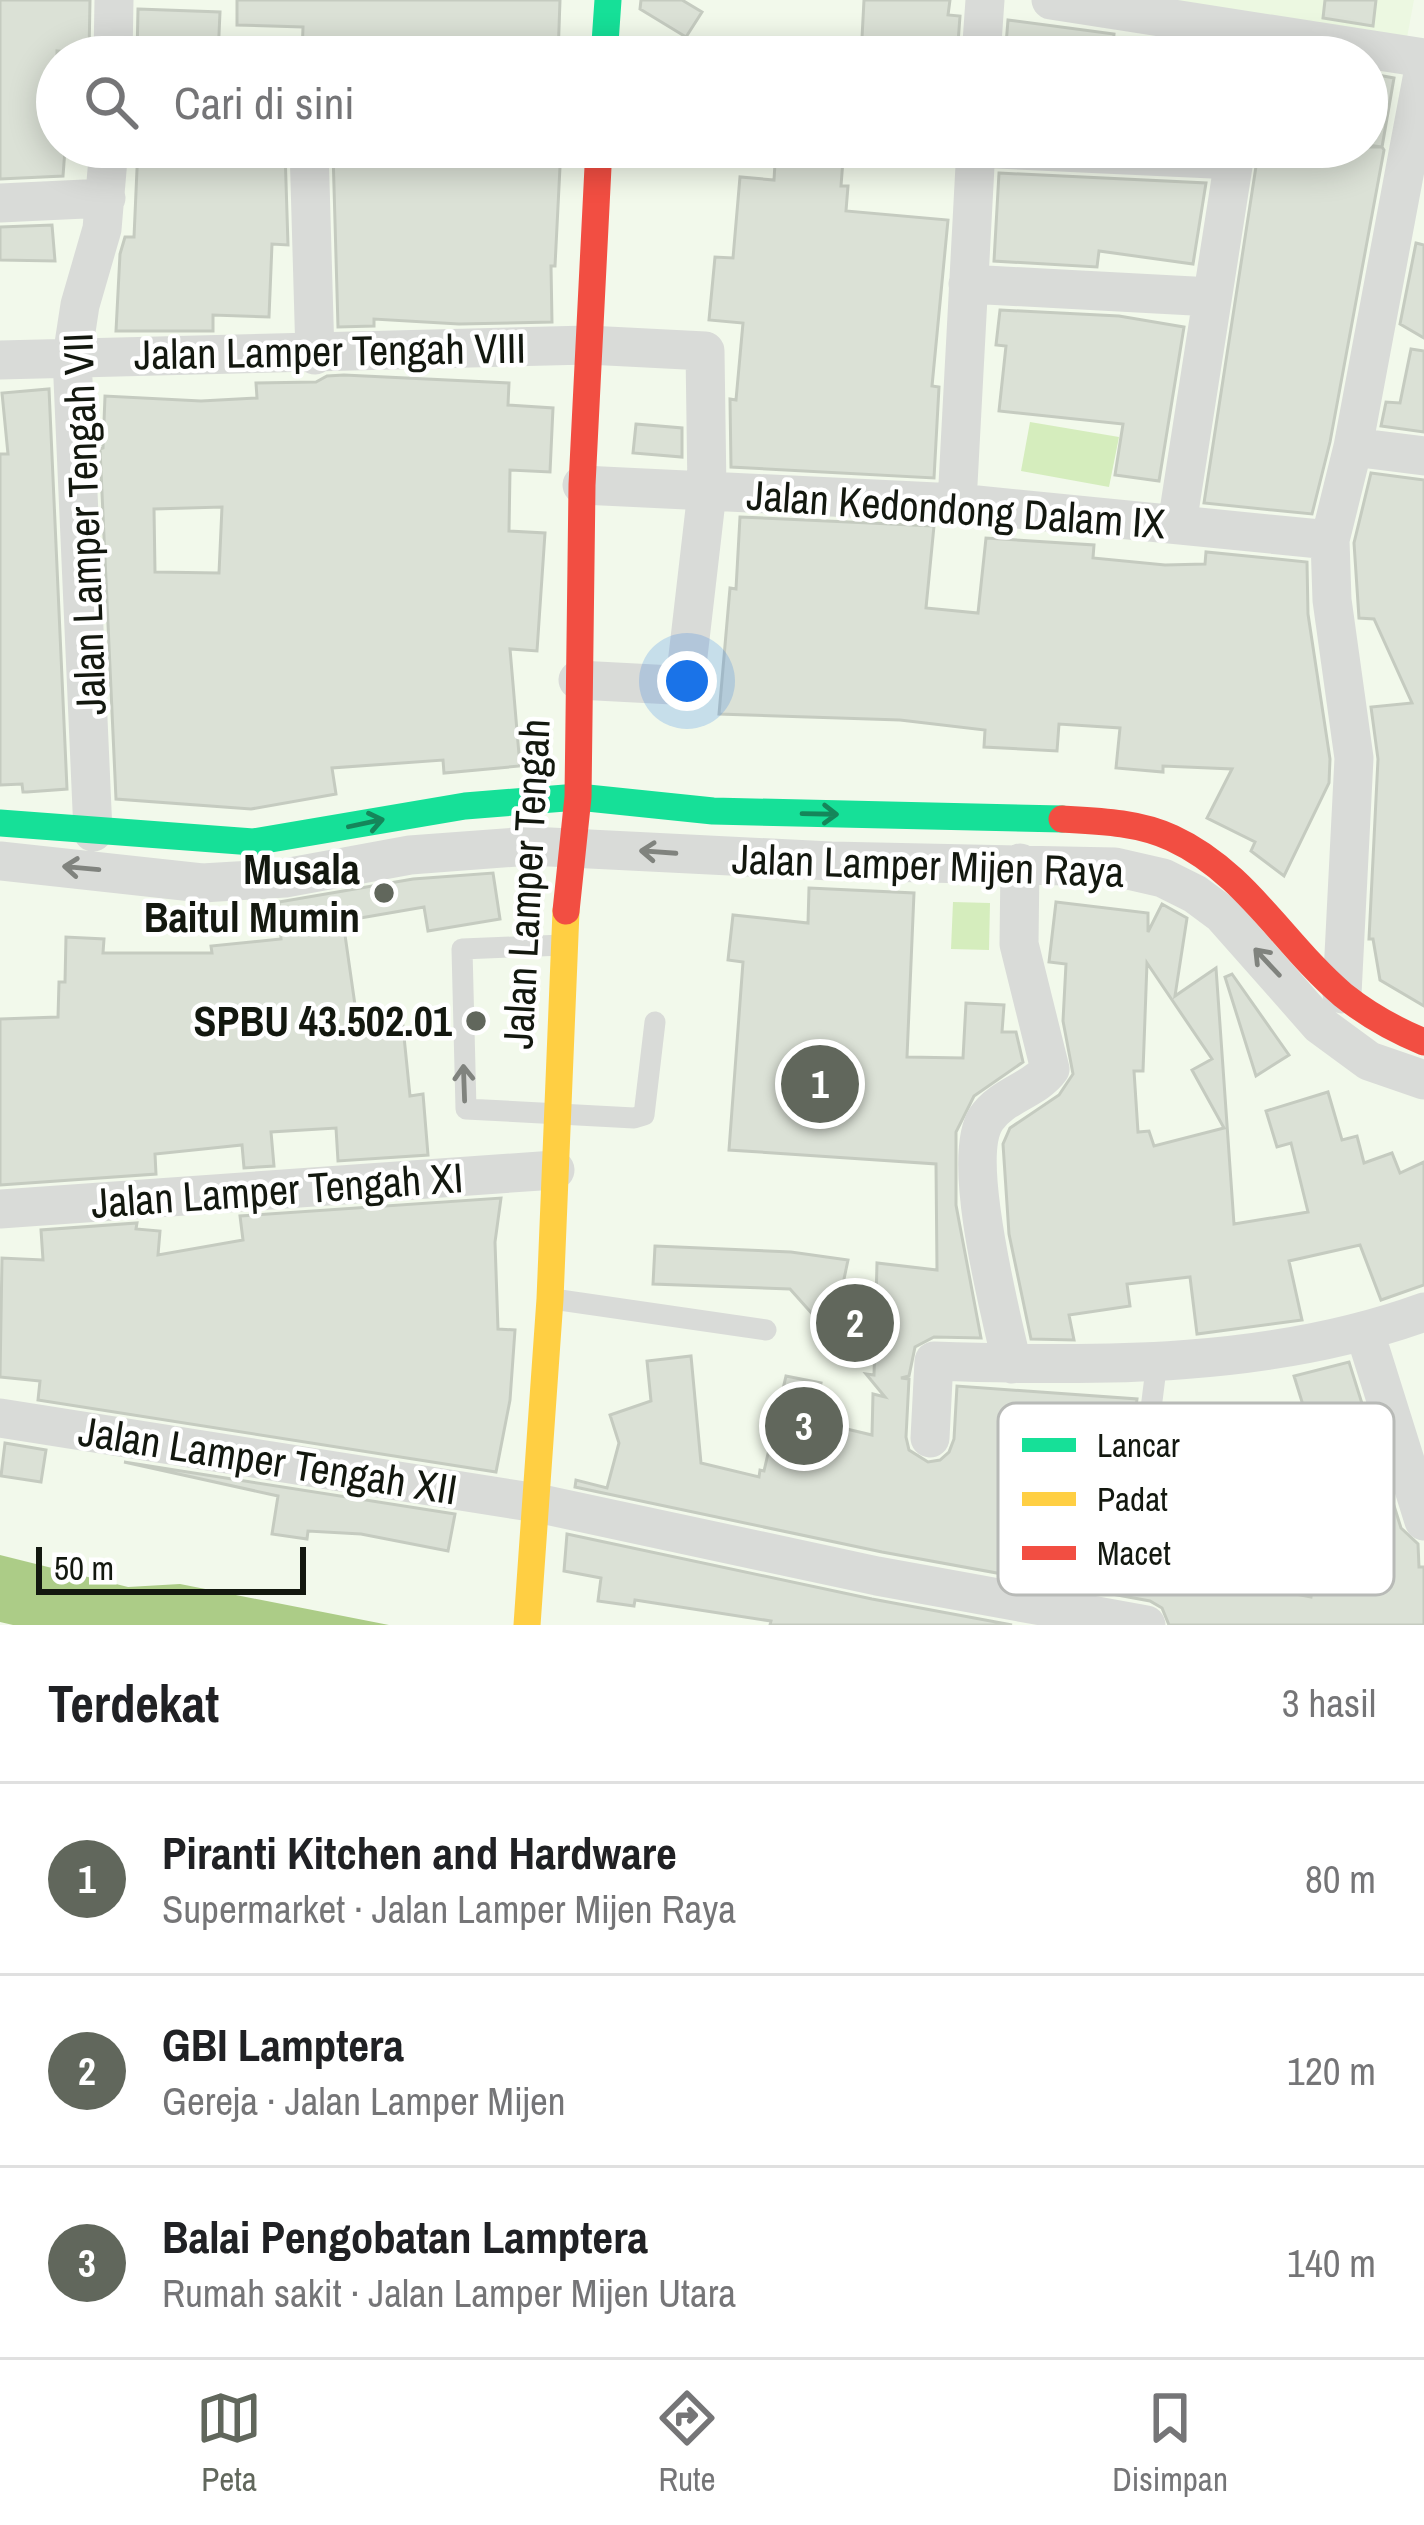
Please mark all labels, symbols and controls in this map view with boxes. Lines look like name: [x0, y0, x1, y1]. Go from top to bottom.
search box: [36, 36, 1388, 168]
icon: search: [78, 69, 144, 135]
text: Cari di sini: [174, 72, 355, 133]
street label: Jalan Lamper Tengah VIII: [134, 320, 526, 382]
street label: Jalan Lamper Tengah VII: [49, 332, 119, 716]
street label: Jalan Kedondong Dalam IX: [745, 466, 1167, 552]
your location: [657, 651, 717, 711]
street label: Jalan Lamper Tengah: [489, 717, 563, 1051]
one-way arrow: [800, 802, 839, 825]
one-way arrow: [347, 810, 385, 833]
street label: Jalan Lamper Mijen Raya: [731, 830, 1125, 900]
place label: Musala Baitul Mumin: [144, 841, 360, 945]
one-way arrow: [639, 841, 678, 864]
one-way arrow: [62, 856, 101, 879]
marker: Musala Baitul Mumin: [371, 880, 397, 906]
one-way arrow: [1254, 947, 1282, 977]
place label: SPBU 43.502.01: [194, 993, 453, 1049]
marker: SPBU 43.502.01: [463, 1008, 489, 1034]
pin: 1: [781, 1039, 859, 1129]
one-way arrow: [452, 1064, 475, 1103]
street label: Jalan Lamper Tengah XI: [89, 1149, 465, 1231]
pin: 2: [816, 1278, 894, 1368]
pin: 3: [765, 1381, 843, 1471]
street label: Jalan Lamper Tengah XII: [75, 1402, 461, 1518]
legend: [998, 1403, 1394, 1595]
text: Lancar: [1097, 1423, 1180, 1467]
text: Padat: [1097, 1477, 1168, 1521]
text: Macet: [1097, 1531, 1171, 1575]
scale bar: [36, 1541, 306, 1594]
text: 50 m: [54, 1546, 114, 1590]
text: Terdekat: [48, 1669, 219, 1738]
text: 3 hasil: [1282, 1677, 1376, 1729]
text: Piranti Kitchen and Hardware: [162, 1822, 677, 1883]
text: 1: [78, 1853, 96, 1905]
text: 80 m: [1305, 1853, 1376, 1905]
text: Supermarket · Jalan Lamper Mijen Raya: [162, 1883, 736, 1935]
text: GBI Lamptera: [162, 2014, 404, 2075]
text: 2: [78, 2045, 96, 2097]
text: 120 m: [1287, 2045, 1376, 2097]
text: Gereja · Jalan Lamper Mijen: [162, 2075, 566, 2127]
text: Balai Pengobatan Lamptera: [162, 2206, 648, 2267]
text: 3: [78, 2237, 96, 2289]
text: 140 m: [1287, 2237, 1376, 2289]
text: Rumah sakit · Jalan Lamper Mijen Utara: [162, 2267, 736, 2319]
tab: Peta: [196, 2385, 262, 2501]
tab: Rute: [654, 2385, 720, 2501]
tab: Disimpan: [1112, 2385, 1228, 2501]

